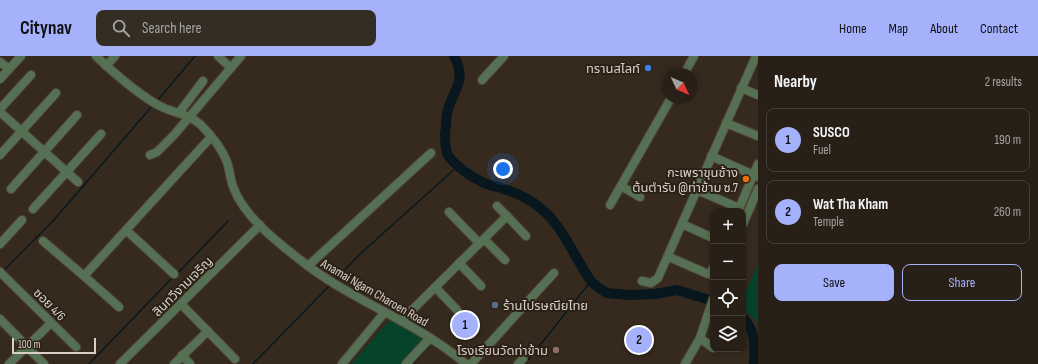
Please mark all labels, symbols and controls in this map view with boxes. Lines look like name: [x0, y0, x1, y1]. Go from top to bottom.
search box: [96, 10, 376, 46]
text: Citynav: [20, 17, 72, 40]
icon: search: [110, 17, 132, 39]
text: Search here: [142, 19, 202, 38]
text: Home: [839, 20, 867, 37]
text: Map: [889, 20, 908, 37]
text: About: [930, 20, 958, 37]
text: Contact: [980, 20, 1018, 37]
place label: ทรานสไลท์: [586, 61, 640, 77]
marker: ทรานสไลท์: [643, 63, 653, 73]
north arrow: [662, 68, 698, 104]
text: Nearby: [774, 72, 817, 92]
text: 2 results: [985, 74, 1022, 90]
text: SUSCO: [813, 123, 850, 142]
text: 1: [785, 132, 791, 148]
text: 190 m: [994, 132, 1021, 148]
text: Fuel: [813, 142, 831, 158]
your location: [493, 159, 513, 179]
place label: กะเพราขุนช้าง ต้นตำรับ @ท่าข้าม ซ.7: [632, 165, 739, 196]
marker: กะเพราขุนช้าง ต้นตำรับ @ท่าข้าม ซ.7: [741, 174, 751, 184]
text: Wat Tha Kham: [813, 195, 888, 214]
text: 2: [785, 204, 791, 220]
text: 260 m: [994, 204, 1021, 220]
map controls: [710, 208, 746, 352]
button: +: [710, 208, 746, 244]
text: Temple: [813, 214, 844, 230]
button: −: [710, 244, 746, 280]
street label: สินทวีงามเจริญ: [149, 253, 216, 320]
street label: Anamai Ngam Charoen Road: [317, 255, 431, 330]
button: Save: [774, 264, 894, 301]
button: Share: [902, 264, 1022, 301]
button: locate: [710, 280, 746, 316]
street label: ซอย 4/6: [30, 285, 69, 325]
place label: ร้านไปรษณียไทย: [503, 298, 588, 314]
marker: ร้านไปรษณียไทย: [490, 300, 500, 310]
pin: 1: [452, 310, 478, 340]
button: layers: [710, 316, 746, 352]
pin: 2: [626, 325, 652, 355]
scale bar: [12, 336, 96, 355]
text: 100 m: [18, 338, 40, 351]
place label: โรงเรียนวัดท่าข้าม: [457, 343, 548, 359]
marker: โรงเรียนวัดท่าข้าม: [551, 345, 561, 355]

